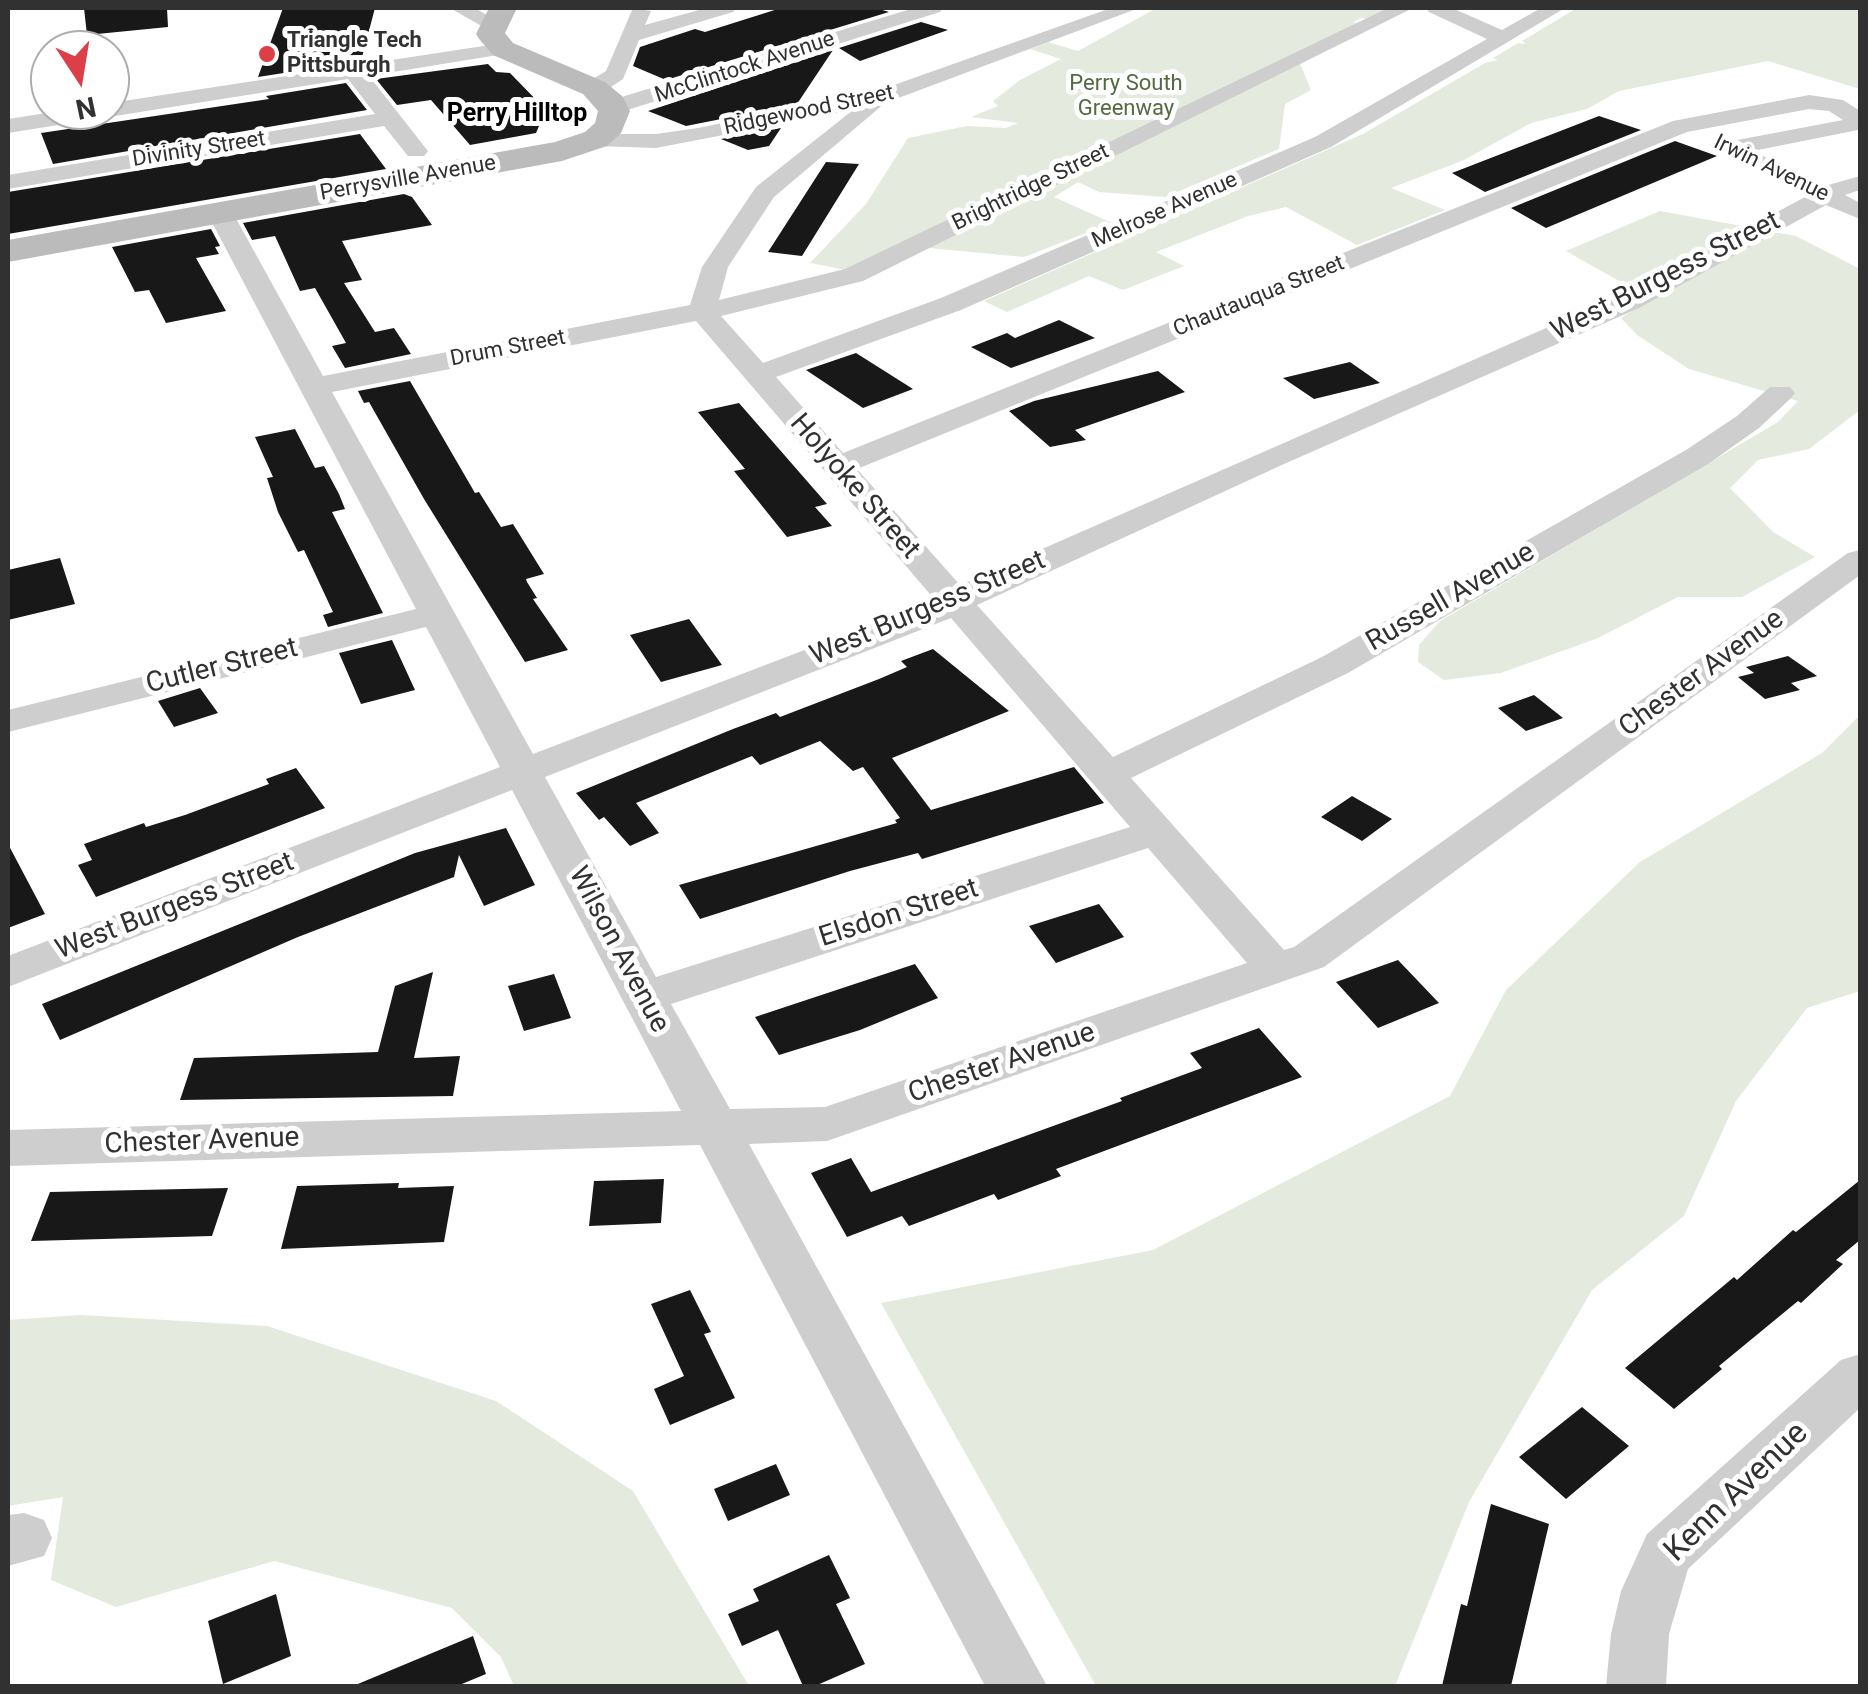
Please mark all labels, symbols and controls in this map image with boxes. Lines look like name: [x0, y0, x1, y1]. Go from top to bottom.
street label: McClintock Avenue: [652, 26, 838, 110]
place label: Triangle Tech Pittsburgh: [287, 28, 422, 80]
north arrow: [30, 30, 130, 130]
marker: Triangle Tech Pittsburgh: [256, 43, 278, 65]
park label: Perry South Greenway: [1069, 71, 1183, 122]
street label: Ridgewood Street: [722, 80, 896, 142]
text: N: [73, 90, 99, 126]
district label: Perry Hilltop: [447, 100, 587, 130]
street label: Divinity Street: [131, 126, 267, 174]
street label: Irwin Avenue: [1709, 130, 1833, 208]
street label: Brightridge Street: [948, 139, 1114, 237]
street label: Perrysville Avenue: [318, 151, 498, 207]
street label: Melrose Avenue: [1088, 167, 1242, 255]
street label: West Burgess Street: [1546, 205, 1786, 349]
street label: Chautauqua Street: [1170, 251, 1348, 343]
street label: Drum Street: [448, 325, 568, 373]
street label: Holyoke Street: [782, 408, 926, 566]
street label: Russell Avenue: [1361, 536, 1541, 660]
street label: West Burgess Street: [805, 544, 1051, 674]
street label: Chester Avenue: [1613, 603, 1791, 745]
street label: Cutler Street: [143, 632, 301, 702]
street label: West Burgess Street: [51, 846, 299, 968]
street label: Wilson Avenue: [560, 861, 676, 1039]
street label: Elsdon Street: [815, 872, 983, 956]
street label: Chester Avenue: [904, 1016, 1100, 1112]
street label: Chester Avenue: [104, 1122, 300, 1162]
street label: Kenn Avenue: [1657, 1415, 1817, 1571]

